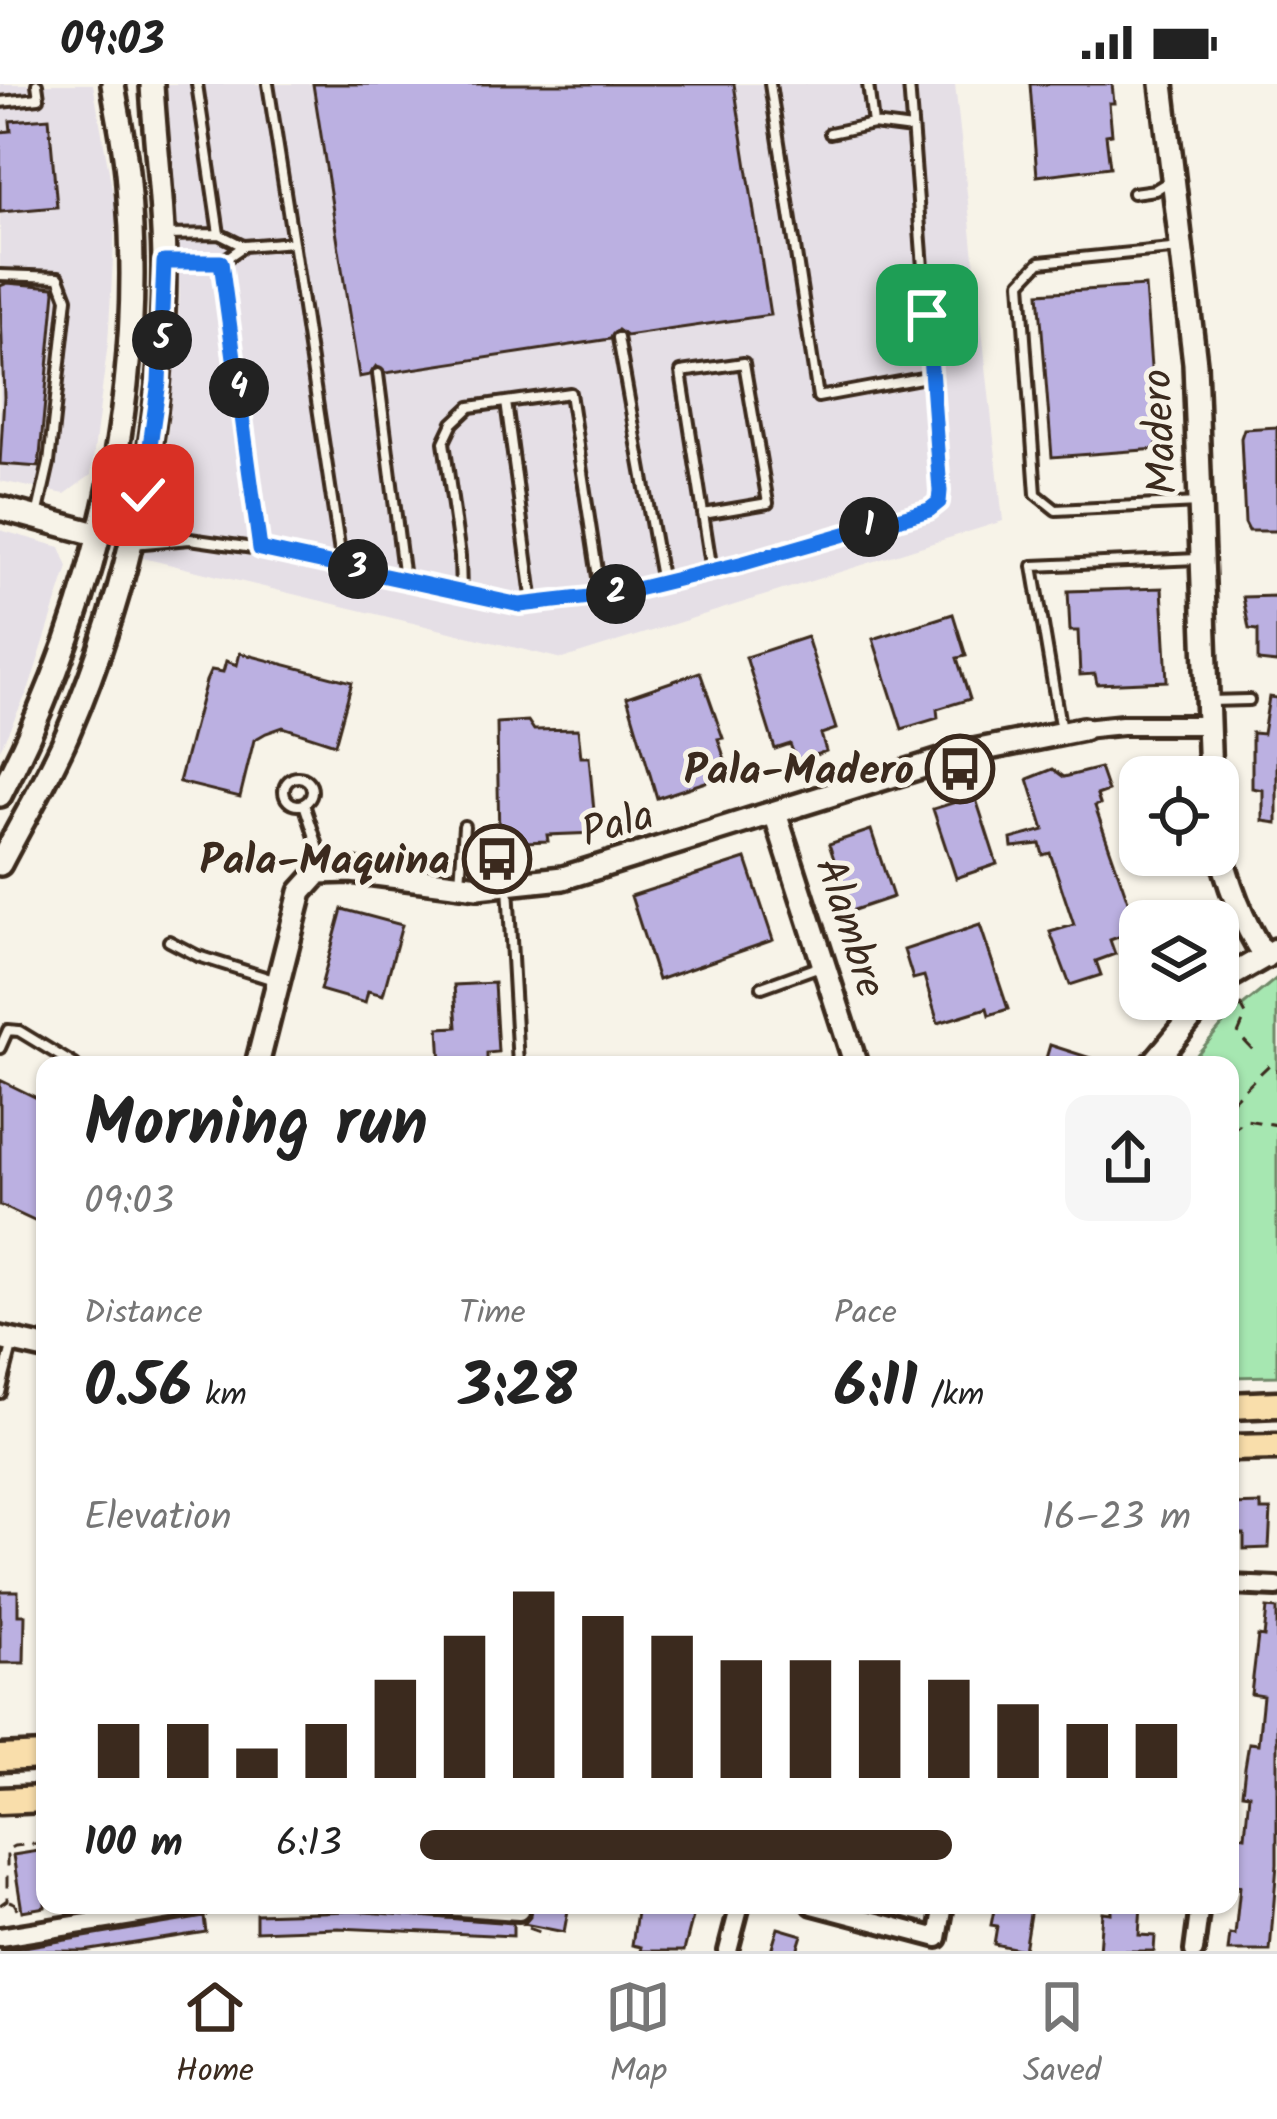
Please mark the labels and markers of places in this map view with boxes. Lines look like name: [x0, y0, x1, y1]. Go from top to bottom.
pin: [876, 264, 978, 366]
pin: 5: [132, 310, 192, 370]
pin: 4: [209, 358, 269, 418]
pin: [92, 444, 194, 546]
pin: 1: [839, 497, 899, 557]
pin: 3: [328, 539, 388, 599]
pin: 2: [586, 564, 646, 624]
bus stop icon: Pala-Madero: [925, 734, 995, 804]
place label: Pala-Madero: [684, 739, 914, 806]
bus stop icon: Pala-Maquina: [462, 824, 532, 894]
place label: Pala-Maquina: [200, 829, 450, 896]

